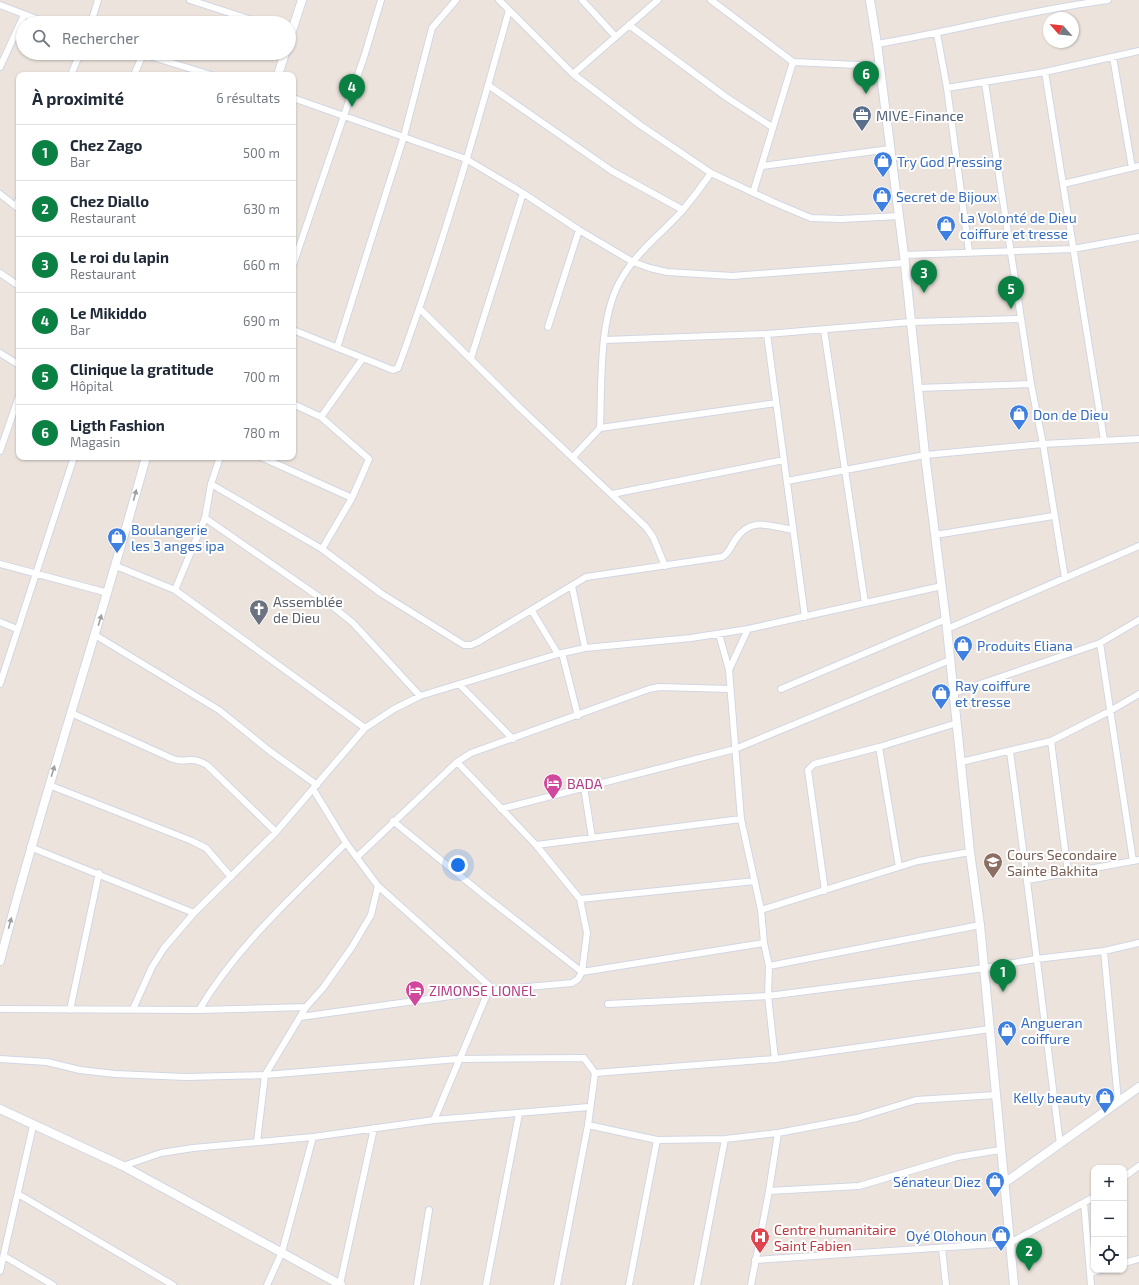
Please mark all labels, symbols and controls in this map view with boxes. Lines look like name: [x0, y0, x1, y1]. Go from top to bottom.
north arrow: [1043, 12, 1079, 48]
search box: [16, 16, 296, 60]
icon: search: [30, 27, 52, 49]
text: Rechercher: [62, 29, 139, 47]
pin: 6: [853, 61, 879, 94]
pin: 4: [339, 74, 365, 107]
text: À proximité: [32, 88, 124, 108]
text: 6 résultats: [216, 90, 280, 106]
office icon: MIVE-Finance: [851, 104, 873, 132]
place label: MIVE-Finance: [876, 107, 964, 124]
text: Chez Zago: [70, 136, 142, 154]
text: 1: [42, 145, 48, 161]
text: 500 m: [243, 145, 280, 161]
shop icon: Try God Pressing: [872, 150, 894, 178]
place label: Try God Pressing: [897, 153, 1003, 170]
text: Bar: [70, 154, 90, 170]
shop icon: Secret de Bijoux: [871, 185, 893, 213]
place label: Secret de Bijoux: [896, 188, 998, 205]
text: Chez Diallo: [70, 192, 149, 210]
text: 2: [41, 201, 49, 217]
text: 630 m: [243, 201, 280, 217]
place label: La Volonté de Dieu coiffure et tresse: [960, 209, 1077, 242]
text: Restaurant: [70, 210, 136, 226]
shop icon: La Volonté de Dieu coiffure et tresse: [935, 214, 957, 242]
text: Le roi du lapin: [70, 248, 169, 266]
text: 3: [41, 257, 49, 273]
text: 660 m: [243, 257, 280, 273]
pin: 3: [911, 260, 937, 293]
text: Restaurant: [70, 266, 136, 282]
pin: 5: [998, 276, 1024, 309]
text: Le Mikiddo: [70, 304, 147, 322]
text: 4: [41, 313, 49, 329]
text: 690 m: [243, 313, 280, 329]
text: Bar: [70, 322, 90, 338]
text: Clinique la gratitude: [70, 360, 214, 378]
text: 5: [41, 369, 49, 385]
text: 700 m: [243, 369, 280, 385]
text: Hôpital: [70, 378, 113, 394]
shop icon: Don de Dieu: [1008, 403, 1030, 431]
place label: Don de Dieu: [1033, 406, 1108, 423]
text: Ligth Fashion: [70, 416, 165, 434]
text: 6: [41, 425, 49, 441]
text: 780 m: [243, 425, 280, 441]
text: Magasin: [70, 434, 120, 450]
one-way arrow: [133, 489, 139, 502]
place label: Boulangerie les 3 anges ipa: [131, 521, 224, 554]
shop icon: Boulangerie les 3 anges ipa: [106, 526, 128, 554]
place label: Assemblée de Dieu: [273, 593, 343, 626]
church icon: Assemblée de Dieu: [248, 598, 270, 626]
one-way arrow: [97, 614, 103, 626]
shop icon: Produits Eliana: [952, 634, 974, 662]
place label: Produits Eliana: [977, 637, 1073, 654]
place label: Ray coiffure et tresse: [955, 677, 1031, 710]
shop icon: Ray coiffure et tresse: [930, 682, 952, 710]
one-way arrow: [50, 765, 56, 777]
hotel icon: BADA: [542, 772, 564, 800]
place label: BADA: [567, 775, 603, 792]
place label: Cours Secondaire Sainte Bakhita: [1007, 846, 1117, 879]
school or university icon: Cours Secondaire Sainte Bakhita: [982, 851, 1004, 879]
your location: [448, 855, 468, 875]
one-way arrow: [7, 917, 13, 929]
pin: 1: [990, 959, 1016, 992]
hotel icon: ZIMONSE LIONEL: [404, 979, 426, 1007]
place label: ZIMONSE LIONEL: [429, 982, 536, 999]
place label: Angueran coiffure: [1021, 1014, 1083, 1047]
shop icon: Angueran coiffure: [996, 1019, 1018, 1047]
shop icon: Kelly beauty: [1094, 1086, 1116, 1114]
place label: Kelly beauty: [1013, 1089, 1092, 1106]
map controls: [1091, 1165, 1127, 1273]
button: +: [1091, 1165, 1127, 1201]
shop icon: Sénateur Diez: [984, 1170, 1006, 1198]
place label: Sénateur Diez: [893, 1173, 981, 1190]
button: −: [1091, 1201, 1127, 1237]
place label: Centre humanitaire Saint Fabien: [774, 1221, 896, 1254]
shop icon: Oyé Olohoun: [990, 1224, 1012, 1252]
hospital icon: Centre humanitaire Saint Fabien: [749, 1226, 771, 1254]
place label: Oyé Olohoun: [906, 1227, 987, 1244]
button: locate: [1091, 1237, 1127, 1273]
pin: 2: [1016, 1238, 1042, 1271]

